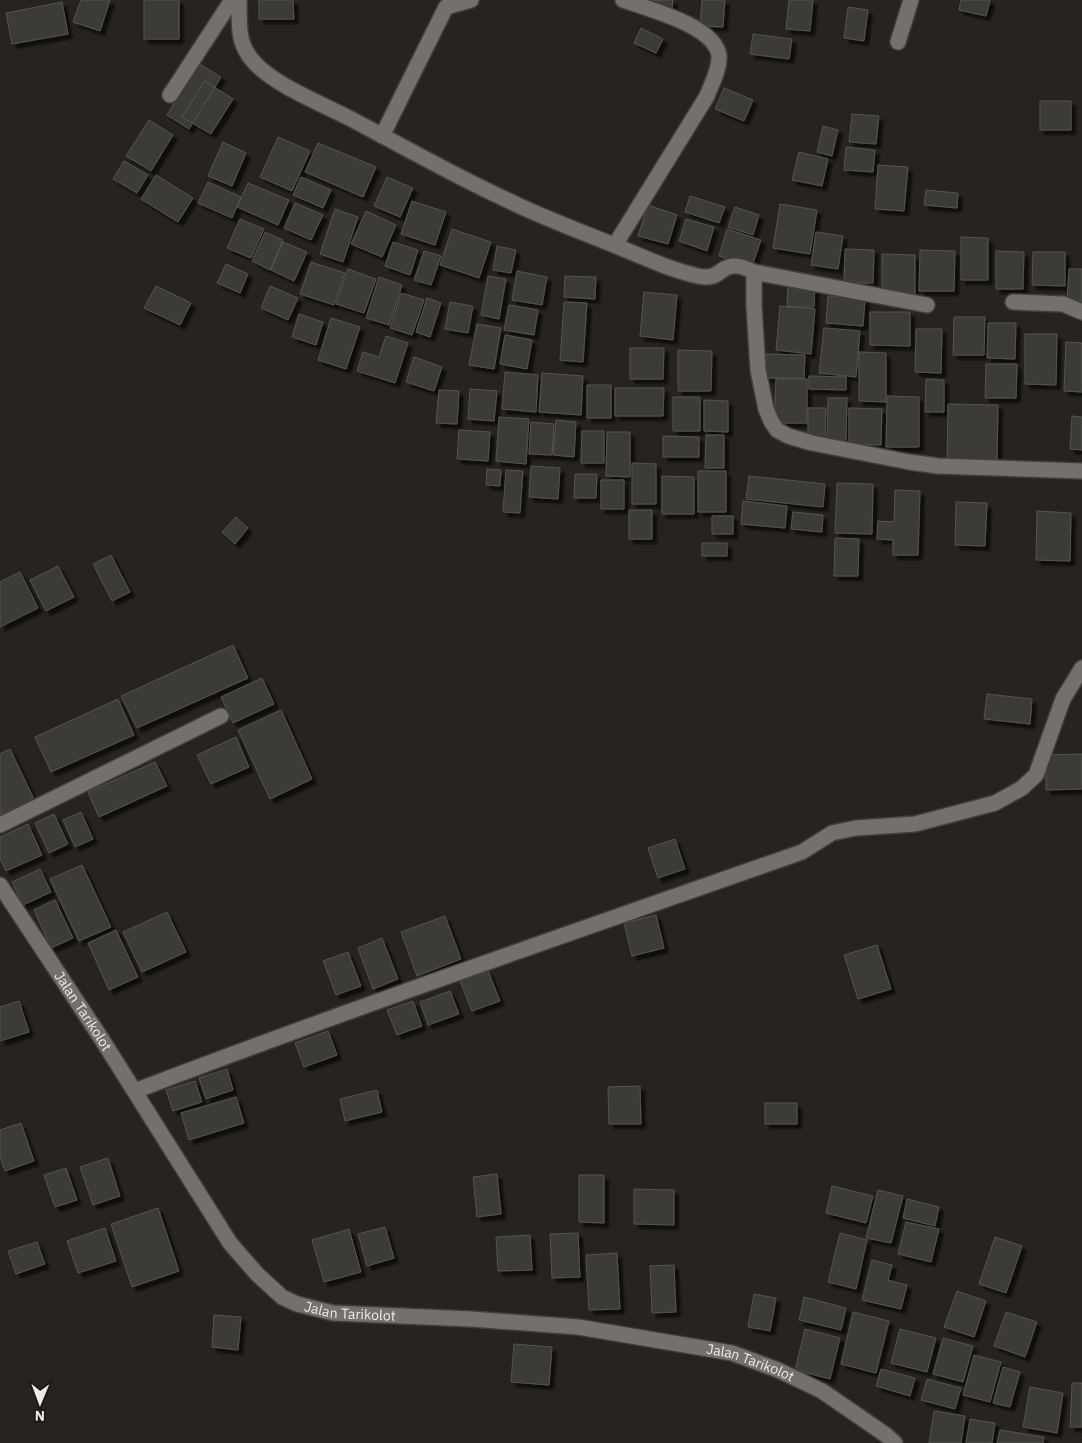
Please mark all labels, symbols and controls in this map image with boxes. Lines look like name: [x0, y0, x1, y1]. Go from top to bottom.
street label: Jalan Tarikolot: [50, 968, 116, 1054]
street label: Jalan Tarikolot: [302, 1297, 396, 1325]
street label: Jalan Tarikolot: [705, 1340, 797, 1385]
north arrow: [15, 1378, 65, 1428]
text: N: [35, 1407, 45, 1425]

